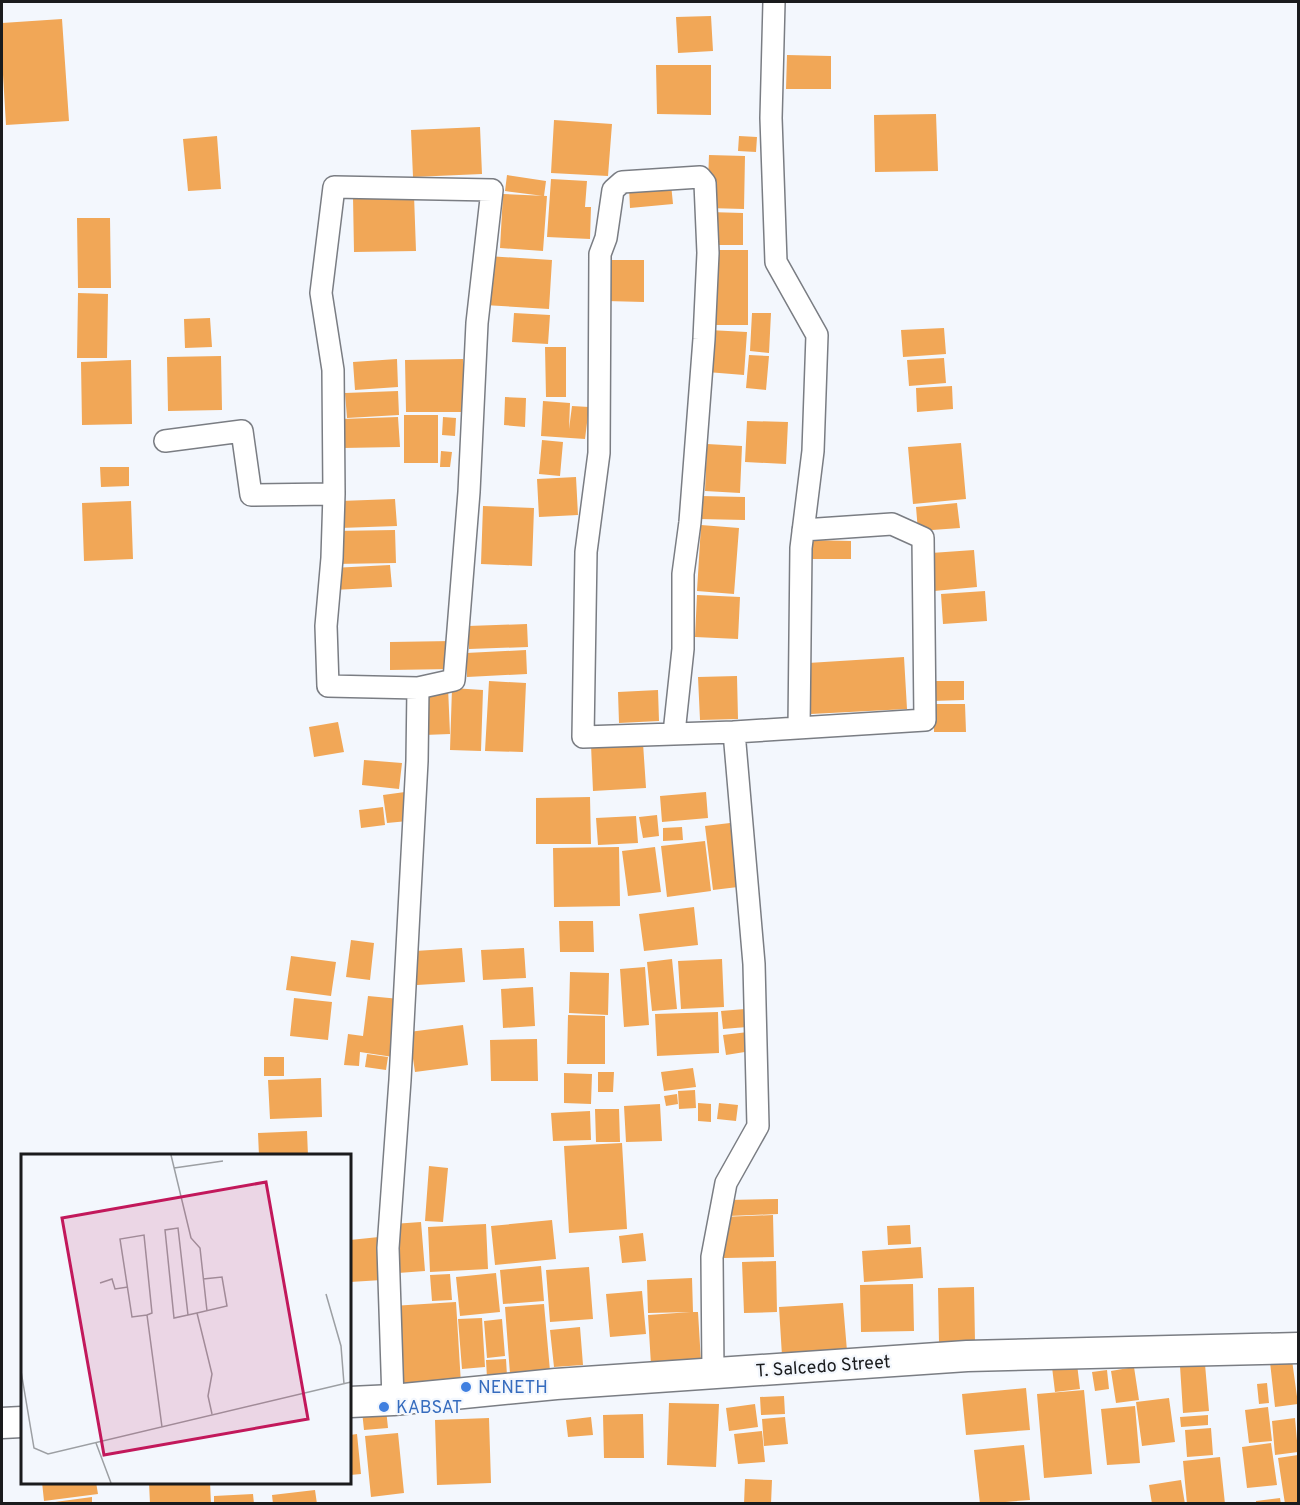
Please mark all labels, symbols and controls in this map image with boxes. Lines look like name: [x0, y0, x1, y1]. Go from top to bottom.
inset map: [21, 1154, 351, 1484]
street label: T. Salcedo Street: [755, 1351, 891, 1384]
place label: NENETH: [478, 1377, 548, 1400]
marker: NENETH: [459, 1380, 473, 1394]
place label: KABSAT: [396, 1397, 462, 1420]
marker: KABSAT: [377, 1400, 391, 1414]

